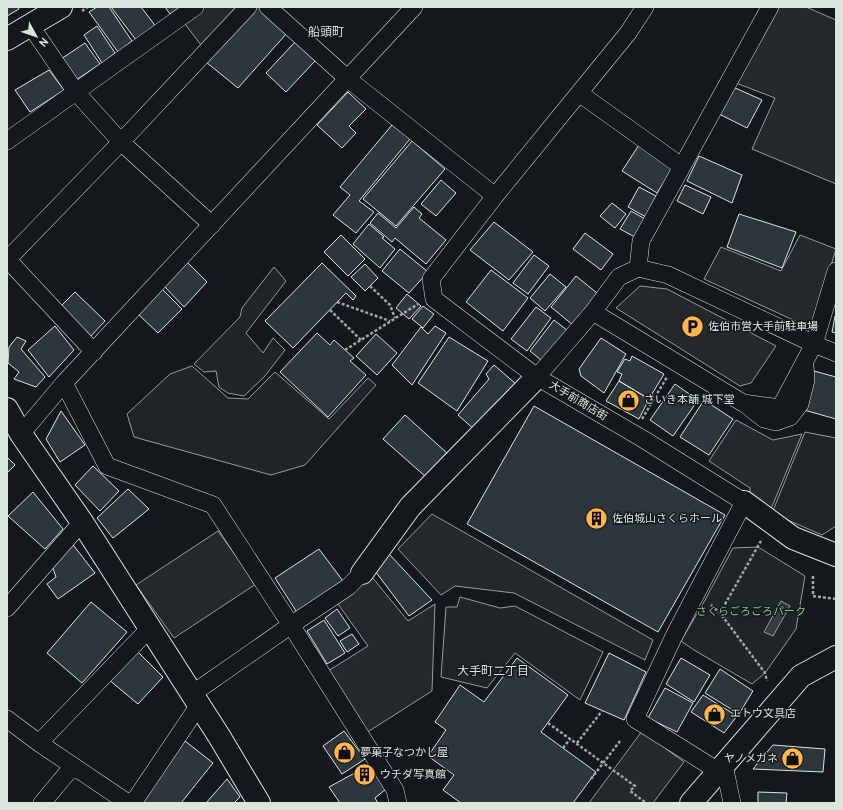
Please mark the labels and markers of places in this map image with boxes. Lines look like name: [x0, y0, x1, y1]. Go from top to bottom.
parking icon: 佐伯市営大手前駐車場: [680, 314, 706, 340]
place label: 佐伯市営大手前駐車場: [708, 320, 818, 334]
shop icon: さいき本舗 城下堂: [615, 387, 641, 413]
place label: さいき本舗 城下堂: [644, 393, 735, 407]
building icon: 佐伯城山さくらホール: [583, 506, 609, 532]
place label: 佐伯城山さくらホール: [612, 512, 722, 526]
shop icon: エトウ文具店: [701, 701, 727, 727]
place label: エトウ文具店: [730, 707, 796, 721]
shop icon: 夢菓子なつかし屋: [331, 740, 357, 766]
place label: 夢菓子なつかし屋: [360, 746, 448, 760]
shop icon: ヤノメガネ: [780, 746, 806, 772]
place label: ヤノメガネ: [724, 752, 778, 766]
building icon: ウチダ写真館: [352, 762, 378, 788]
place label: ウチダ写真館: [380, 768, 446, 782]

